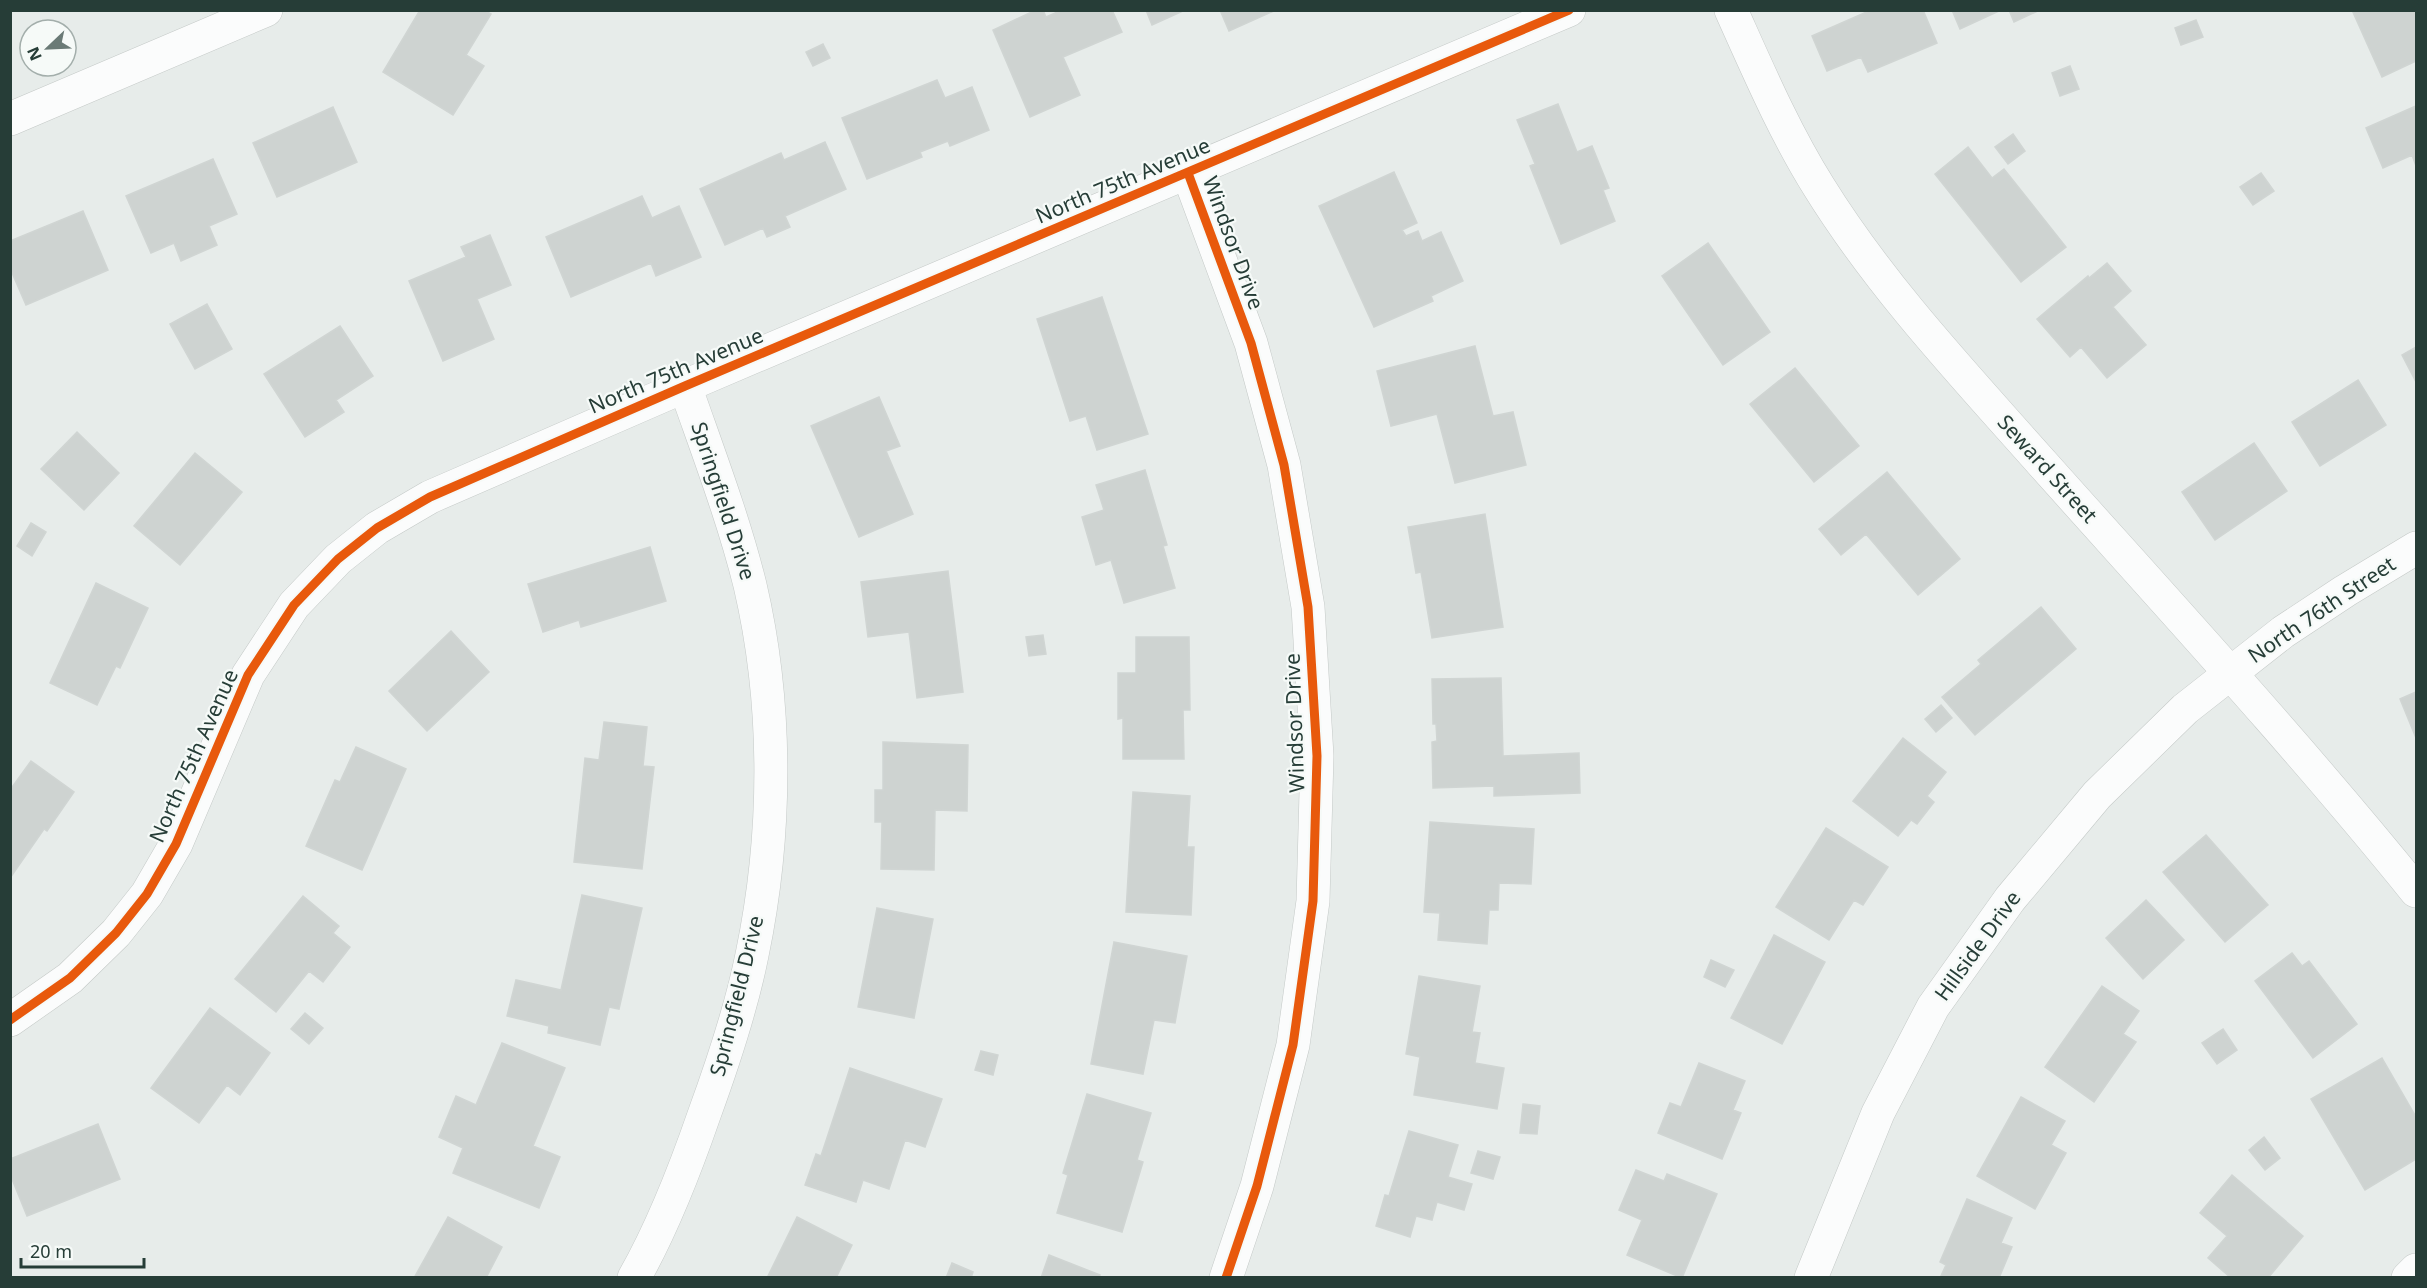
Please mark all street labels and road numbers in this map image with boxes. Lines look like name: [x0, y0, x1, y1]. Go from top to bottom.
street label: North 75th Avenue: [1031, 131, 1214, 230]
street label: Windsor Drive: [1197, 172, 1271, 313]
street label: North 75th Avenue: [584, 321, 767, 420]
street label: Seward Street: [1992, 408, 2104, 529]
street label: Springfield Drive: [685, 418, 763, 583]
street label: North 76th Street: [2242, 549, 2401, 669]
street label: Windsor Drive: [1278, 653, 1310, 793]
street label: North 75th Avenue: [142, 664, 244, 847]
street label: Hillside Drive: [1928, 885, 2027, 1006]
street label: Springfield Drive: [703, 912, 770, 1079]

